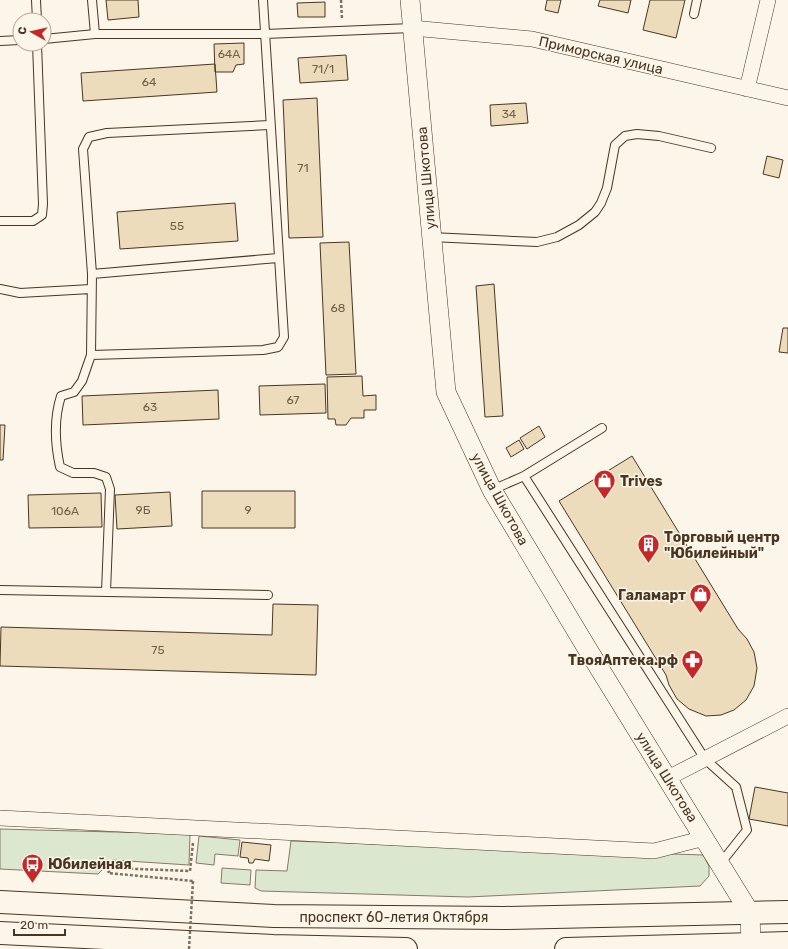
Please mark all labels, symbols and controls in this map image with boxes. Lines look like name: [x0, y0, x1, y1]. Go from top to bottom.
north arrow: [12, 12, 52, 52]
text: С: [16, 26, 30, 35]
street label: Приморская улица: [537, 33, 665, 78]
house number: 64А: [218, 47, 240, 61]
house number: 71/1: [312, 62, 334, 76]
house number: 64: [142, 75, 157, 89]
house number: 34: [502, 107, 517, 121]
street label: улица Шкотова: [414, 126, 439, 230]
house number: 71: [297, 161, 309, 175]
house number: 55: [170, 219, 184, 233]
house number: 68: [331, 301, 345, 315]
house number: 67: [286, 393, 300, 407]
house number: 63: [143, 400, 157, 414]
street label: улица Шкотова: [467, 450, 532, 548]
shop icon: Trives: [591, 468, 617, 501]
place label: Trives: [620, 473, 663, 490]
house number: 9Б: [136, 503, 151, 517]
house number: 9: [244, 503, 252, 517]
house number: 106А: [51, 504, 79, 518]
place label: Торговый центр "Юбилейный": [664, 529, 780, 562]
building icon: Торговый центр "Юбилейный": [636, 532, 662, 565]
shop icon: Галамарт: [688, 582, 714, 615]
place label: Галамарт: [618, 587, 686, 604]
house number: 75: [151, 643, 165, 657]
pharmacy icon: ТвояАптека.рф: [680, 647, 706, 680]
place label: ТвояАптека.рф: [568, 652, 678, 669]
street label: улица Шкотова: [632, 729, 701, 825]
bus stop icon: Юбилейная: [20, 851, 46, 884]
place label: Юбилейная: [48, 856, 132, 873]
street label: проспект 60-летия Октября: [299, 909, 489, 926]
scale bar: [14, 911, 65, 937]
text: 20 m: [20, 918, 48, 932]

